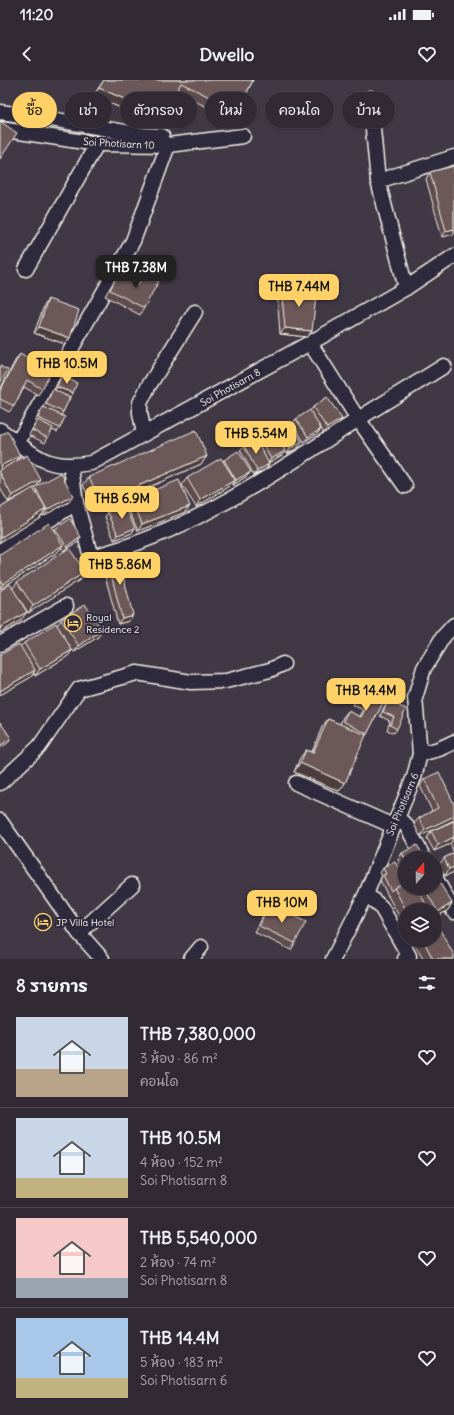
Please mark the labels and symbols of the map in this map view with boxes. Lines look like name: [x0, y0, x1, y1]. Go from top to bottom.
street label: Soi Photisarn 10: [83, 135, 155, 152]
pin: THB 7.38M: [90, 255, 182, 289]
pin: THB 7.44M: [253, 274, 345, 308]
pin: THB 10.5M: [21, 351, 113, 385]
street label: Soi Photisarn 8: [198, 365, 263, 409]
pin: THB 5.54M: [210, 421, 302, 455]
pin: THB 6.9M: [81, 486, 163, 520]
pin: THB 5.86M: [74, 552, 166, 586]
place label: Royal Residence 2: [86, 611, 140, 636]
hotel icon: Royal Residence 2: [63, 613, 83, 633]
pin: THB 14.4M: [320, 678, 412, 712]
street label: Soi Photisarn 6: [383, 771, 422, 838]
north arrow: [398, 851, 442, 895]
pin: THB 10M: [245, 890, 319, 924]
hotel icon: JP Villa Hotel: [33, 912, 53, 932]
place label: JP Villa Hotel: [56, 916, 114, 929]

